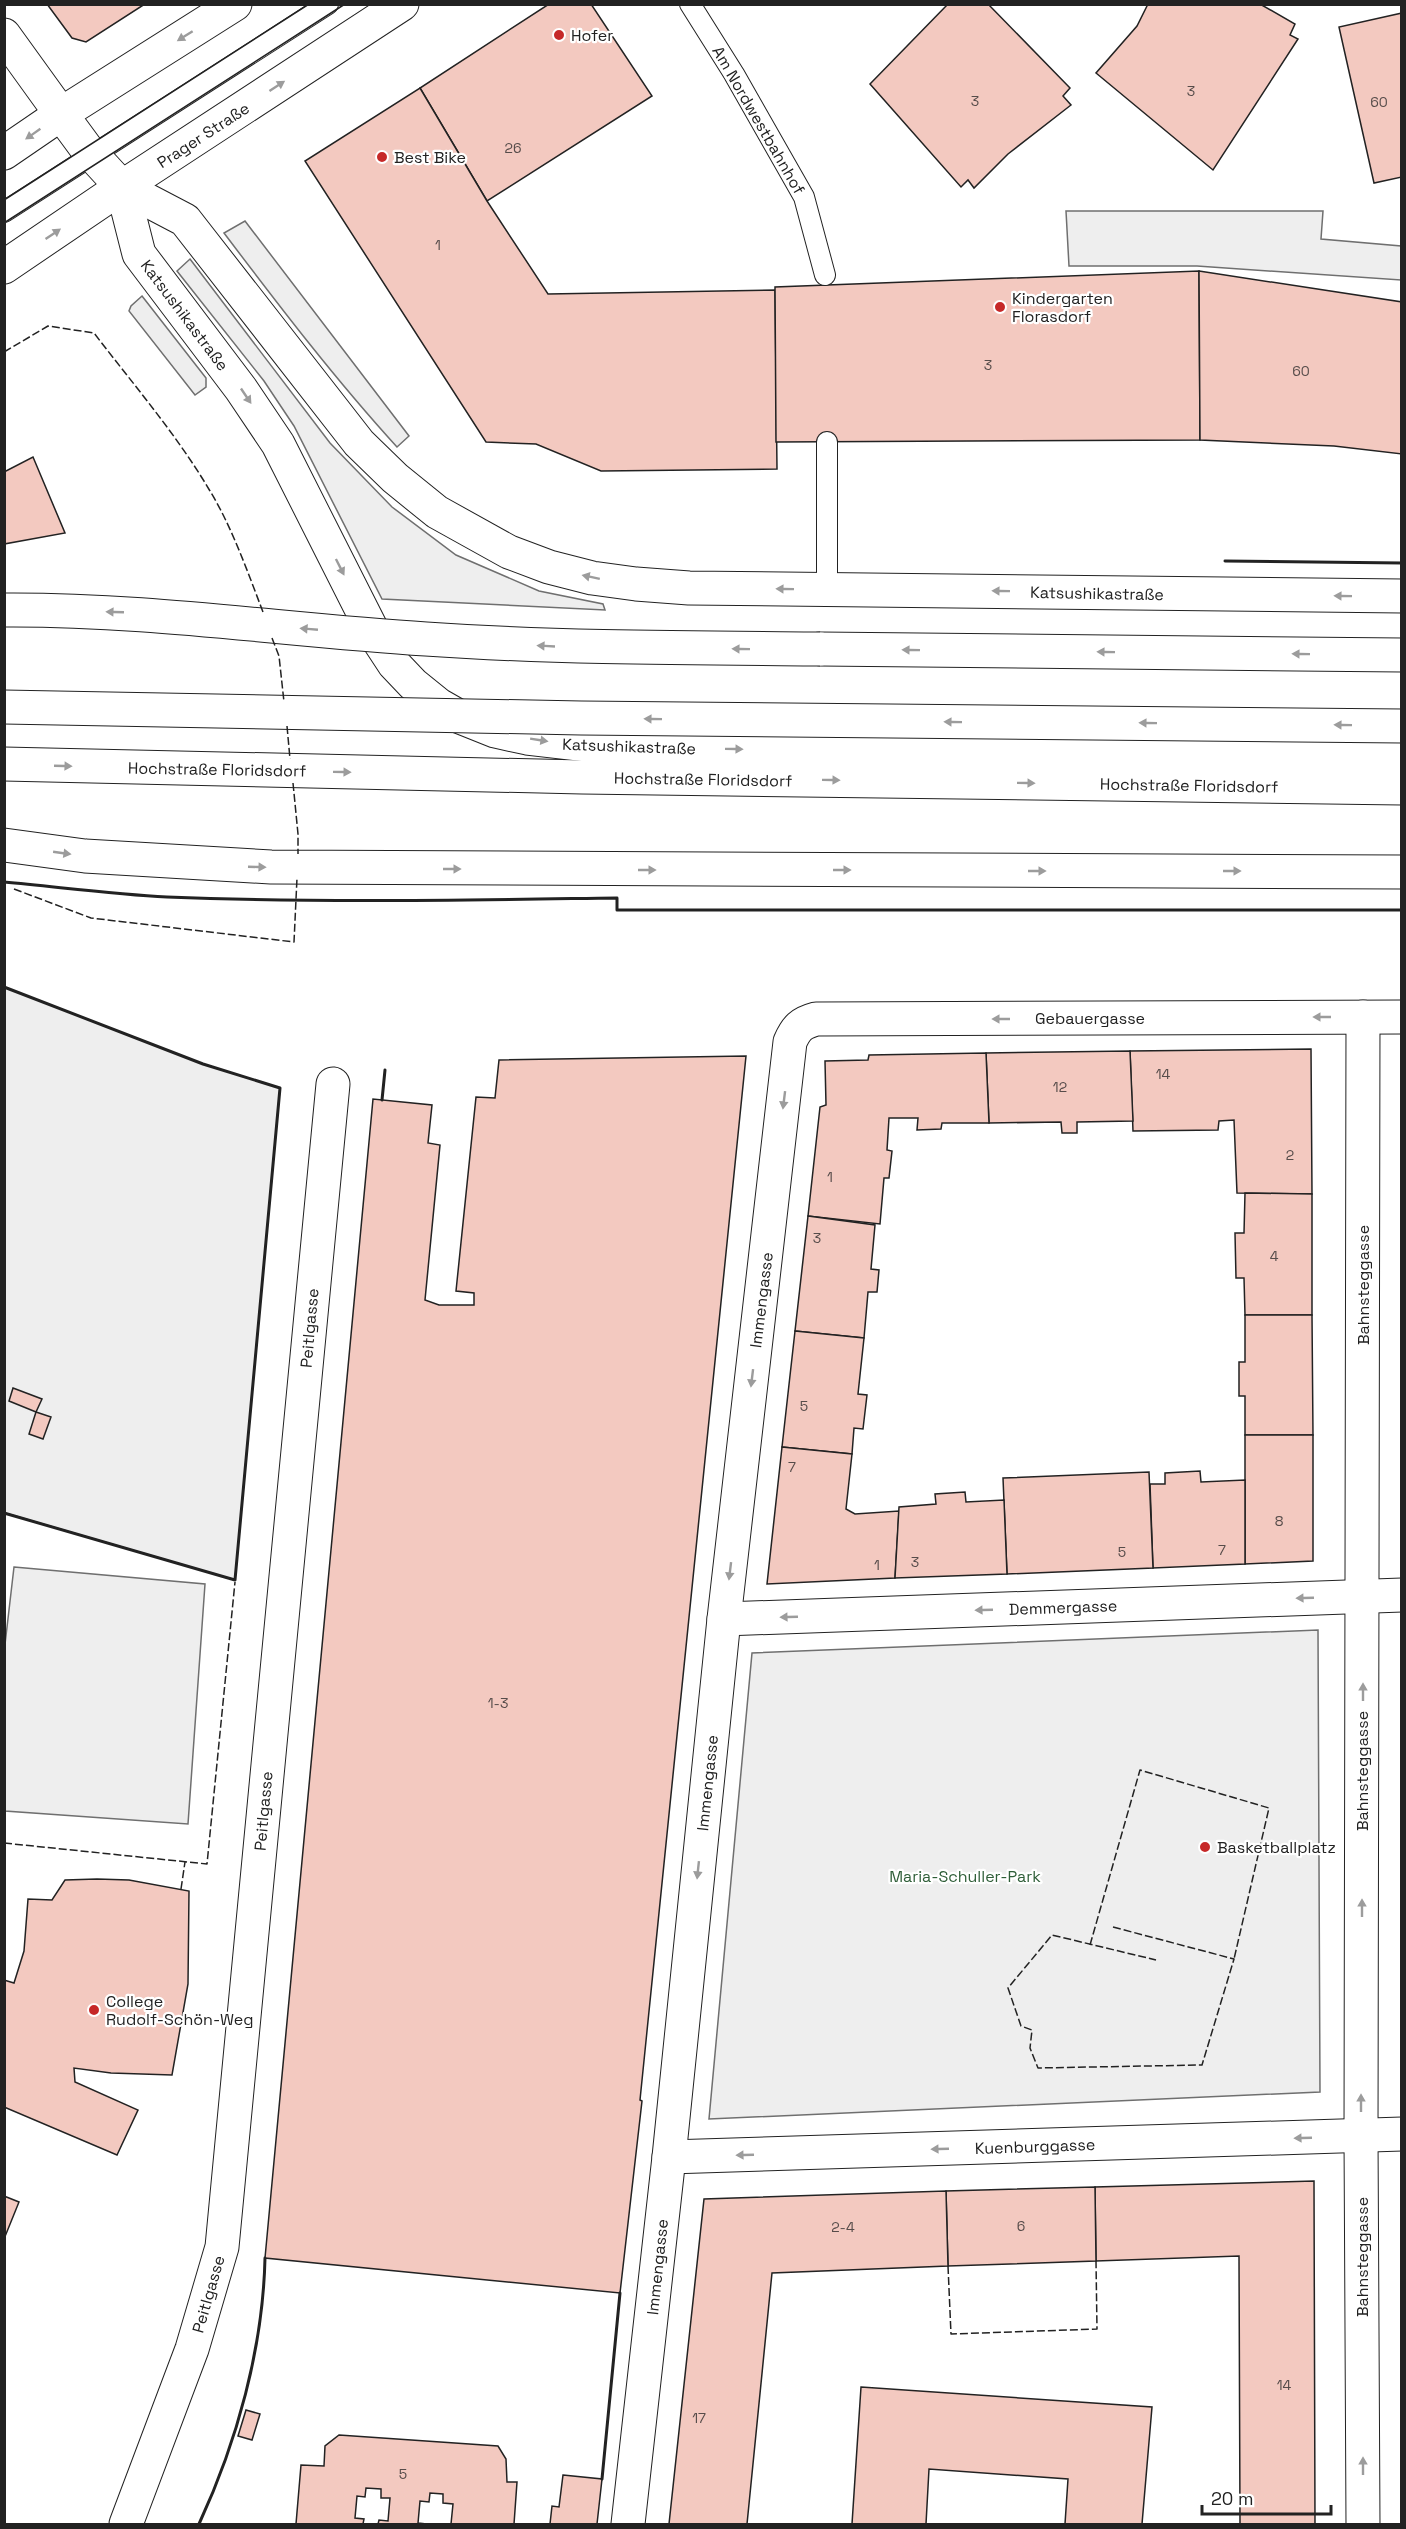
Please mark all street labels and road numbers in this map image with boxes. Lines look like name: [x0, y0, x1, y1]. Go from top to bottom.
street label: Am Nordwestbahnhof: [708, 42, 810, 198]
street label: Prager Straße: [153, 98, 253, 173]
street label: Katsushikastraße: [136, 256, 233, 375]
street label: Katsushikastraße: [1030, 582, 1164, 605]
street label: Katsushikastraße: [562, 734, 696, 759]
street label: Hochstraße Floridsdorf: [128, 757, 306, 782]
street label: Hochstraße Floridsdorf: [614, 767, 792, 792]
street label: Hochstraße Floridsdorf: [1100, 773, 1278, 798]
street label: Gebauergasse: [1035, 1008, 1145, 1029]
street label: Bahnsteggasse: [1353, 1225, 1374, 1345]
street label: Immengasse: [745, 1251, 778, 1349]
street label: Peitlgasse: [296, 1287, 323, 1369]
street label: Demmergasse: [1008, 1595, 1118, 1620]
street label: Bahnsteggasse: [1352, 1711, 1373, 1831]
street label: Immengasse: [692, 1734, 723, 1832]
street label: Peitlgasse: [250, 1770, 277, 1852]
street label: Kuenburggasse: [974, 2134, 1096, 2159]
street label: Bahnsteggasse: [1352, 2197, 1373, 2317]
street label: Immengasse: [642, 2218, 673, 2316]
street label: Peitlgasse: [187, 2253, 230, 2335]

